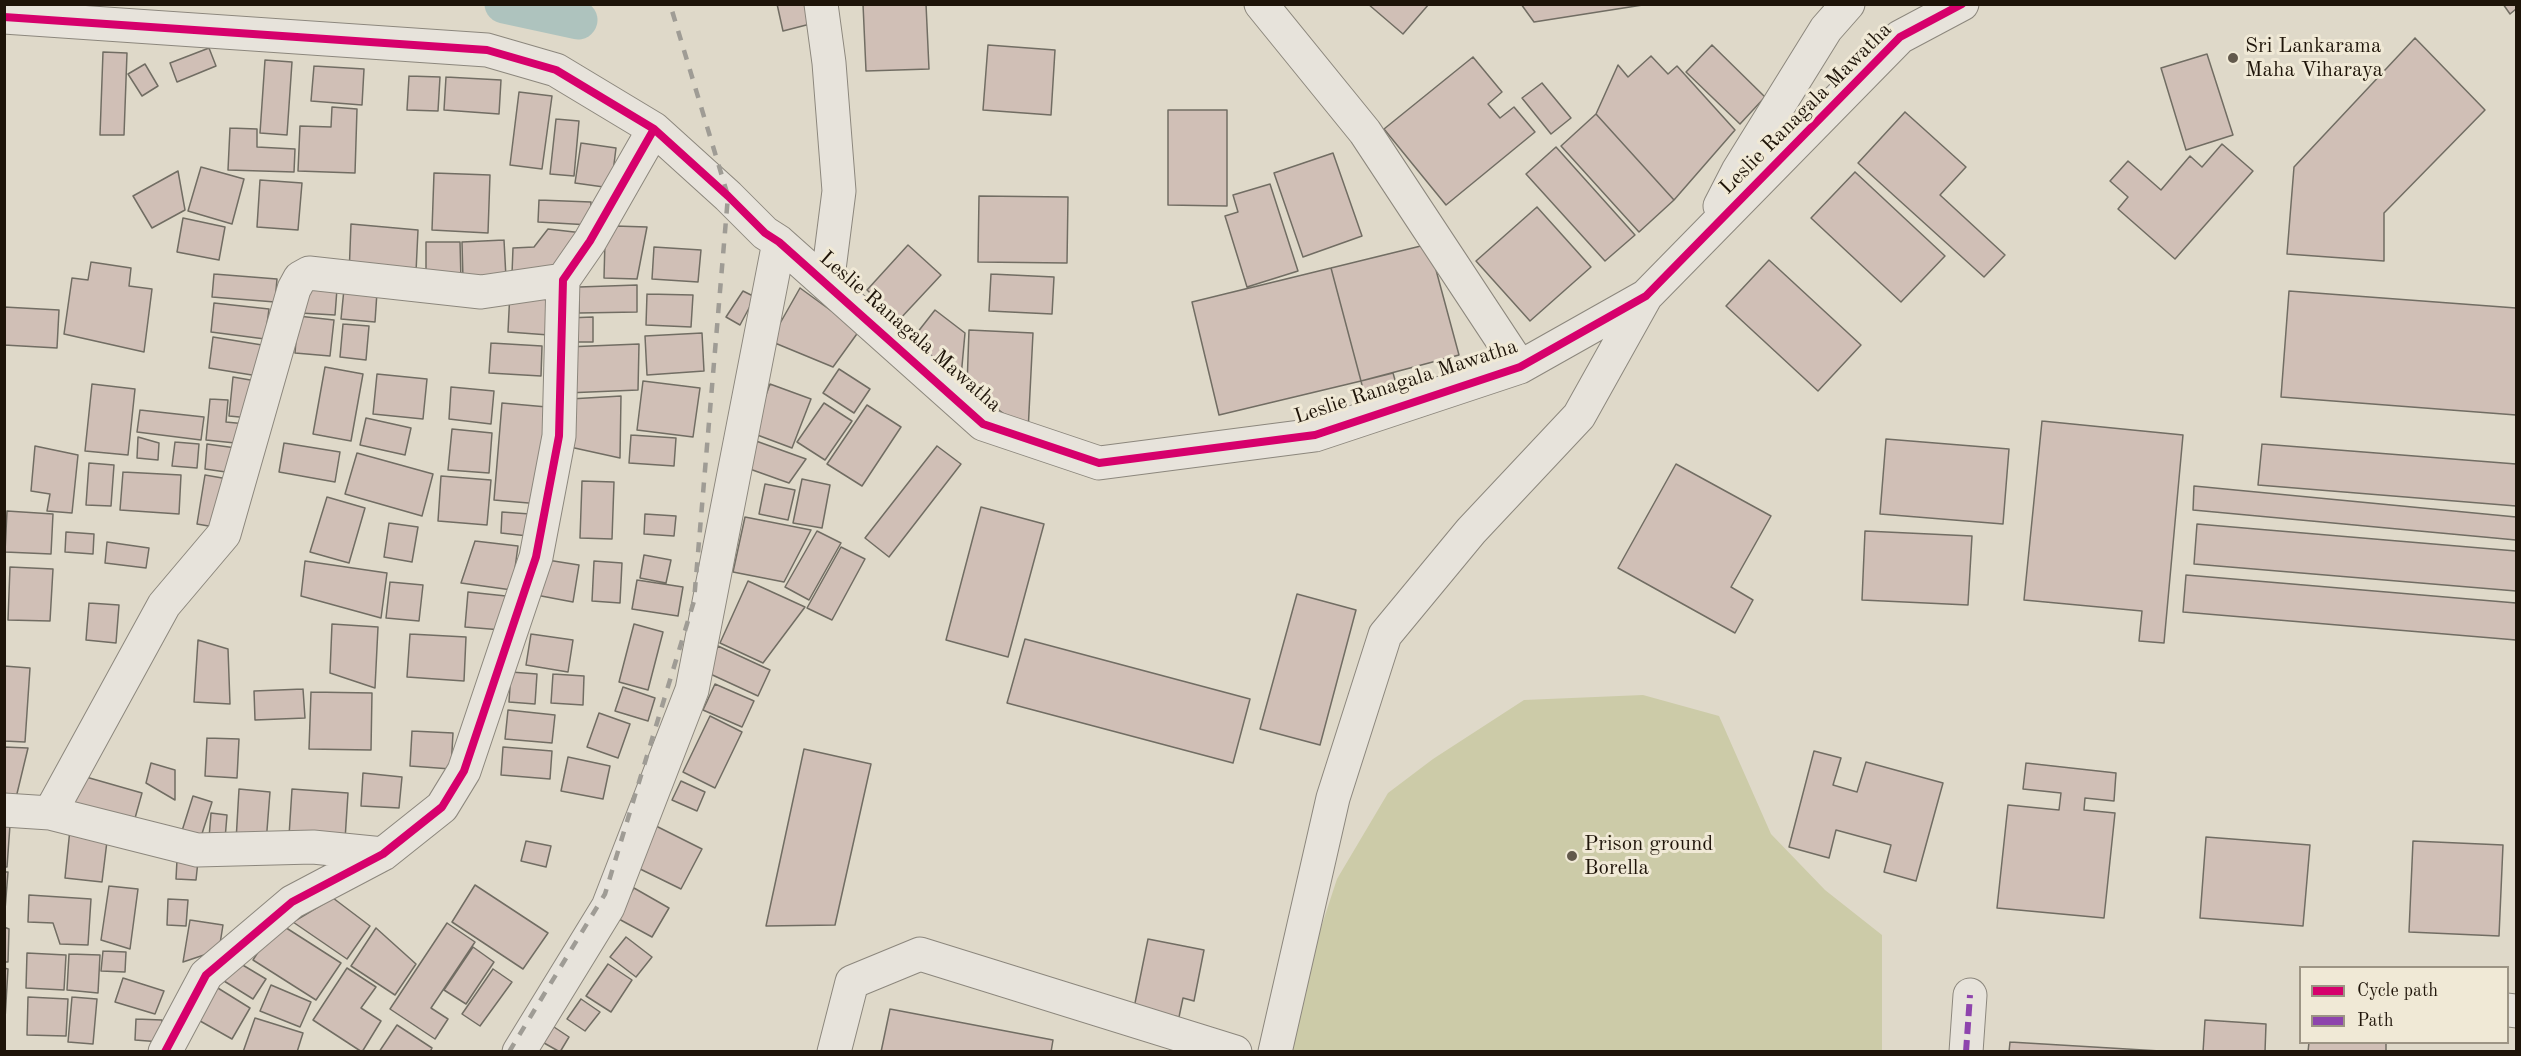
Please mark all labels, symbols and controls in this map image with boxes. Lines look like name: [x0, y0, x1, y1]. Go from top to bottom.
street label: Leslie Ranagala Mawatha: [1715, 18, 1897, 200]
place label: Sri Lankarama Maha Viharaya: [2245, 33, 2383, 83]
marker: Sri Lankarama Maha Viharaya: [2226, 51, 2240, 65]
street label: Leslie Ranagala Mawatha: [814, 246, 1006, 418]
street label: Leslie Ranagala Mawatha: [1291, 334, 1521, 430]
place label: Prison ground Borella: [1584, 831, 1713, 881]
marker: Prison ground Borella: [1565, 849, 1579, 863]
legend: [2299, 966, 2509, 1044]
text: Cycle path: [2357, 982, 2438, 1000]
text: Path: [2357, 1012, 2393, 1030]

